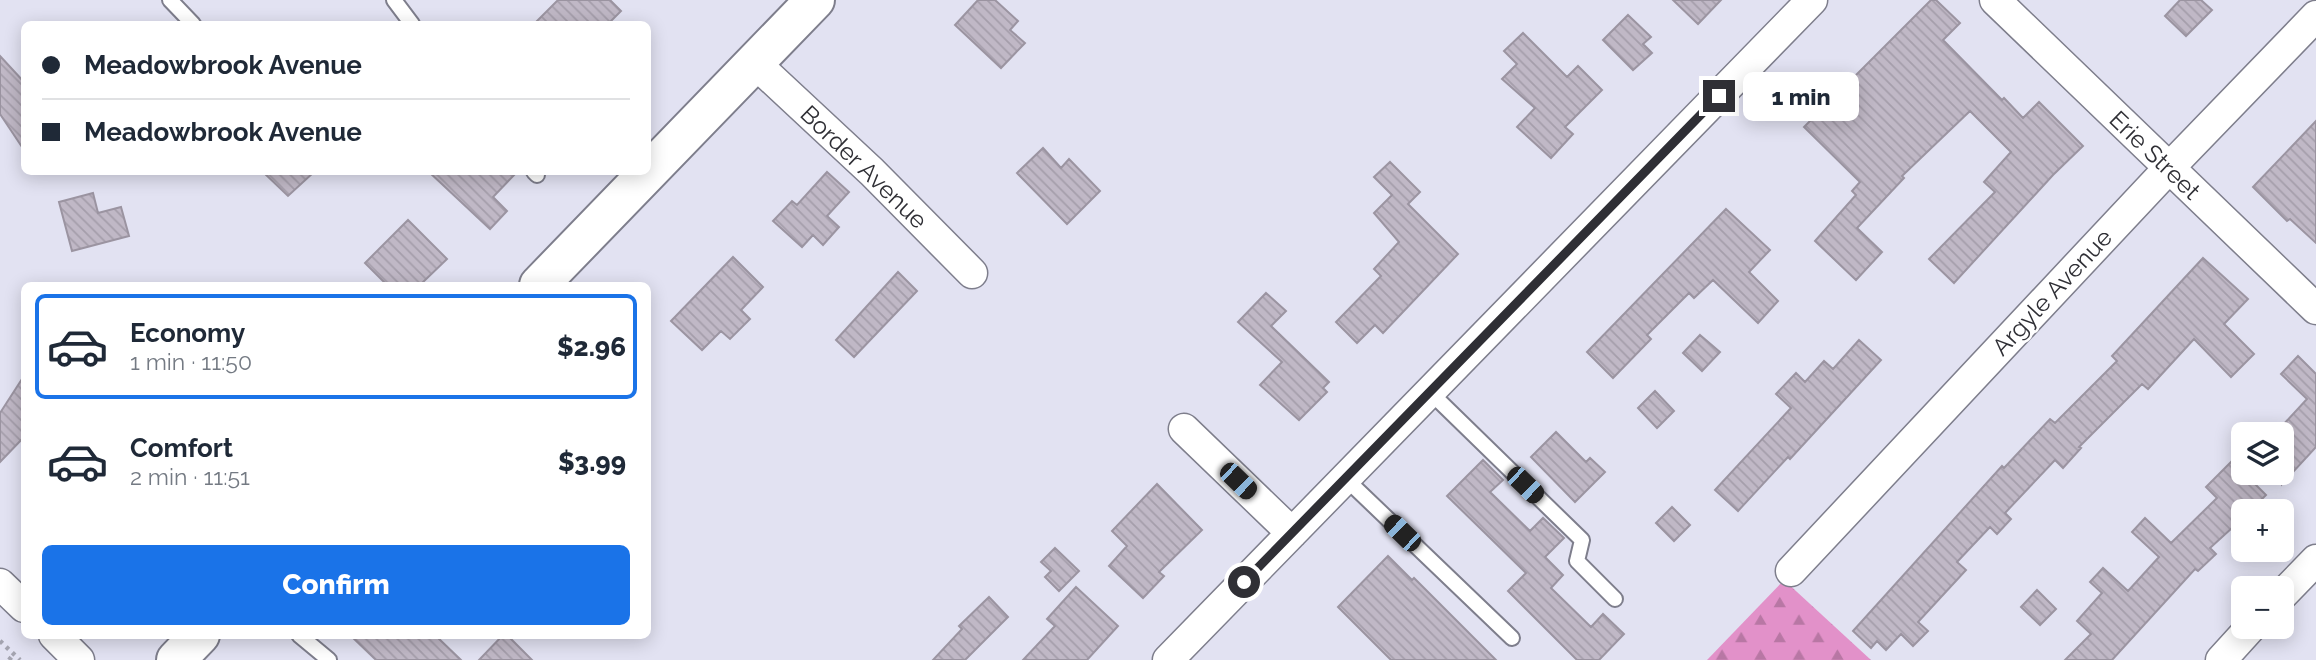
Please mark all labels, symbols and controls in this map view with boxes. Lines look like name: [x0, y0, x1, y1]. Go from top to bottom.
text: Meadowbrook Avenue: [84, 50, 362, 80]
callout: 1 min: [1744, 72, 1859, 120]
route end: [1703, 80, 1735, 112]
text: 1 min: [1771, 83, 1831, 110]
street label: Border Avenue: [795, 99, 933, 235]
street label: Erie Street: [2104, 105, 2206, 205]
text: Meadowbrook Avenue: [84, 117, 362, 147]
street label: Argyle Avenue: [1986, 223, 2118, 361]
icon: car: [46, 315, 109, 378]
text: Economy: [130, 318, 245, 348]
text: $2.96: [557, 332, 626, 362]
text: 1 min · 11:50: [130, 348, 252, 375]
map controls: [2231, 422, 2294, 639]
button: layers: [2231, 422, 2294, 485]
icon: car: [46, 430, 109, 493]
text: Comfort: [130, 433, 233, 463]
text: $3.99: [558, 447, 626, 477]
car: [1216, 459, 1261, 503]
text: 2 min · 11:51: [130, 463, 250, 490]
car: [1503, 463, 1548, 507]
button: +: [2231, 499, 2294, 562]
car: [1380, 511, 1425, 555]
button: Confirm: [42, 545, 630, 625]
route start: [1228, 566, 1260, 598]
button: −: [2231, 576, 2294, 639]

